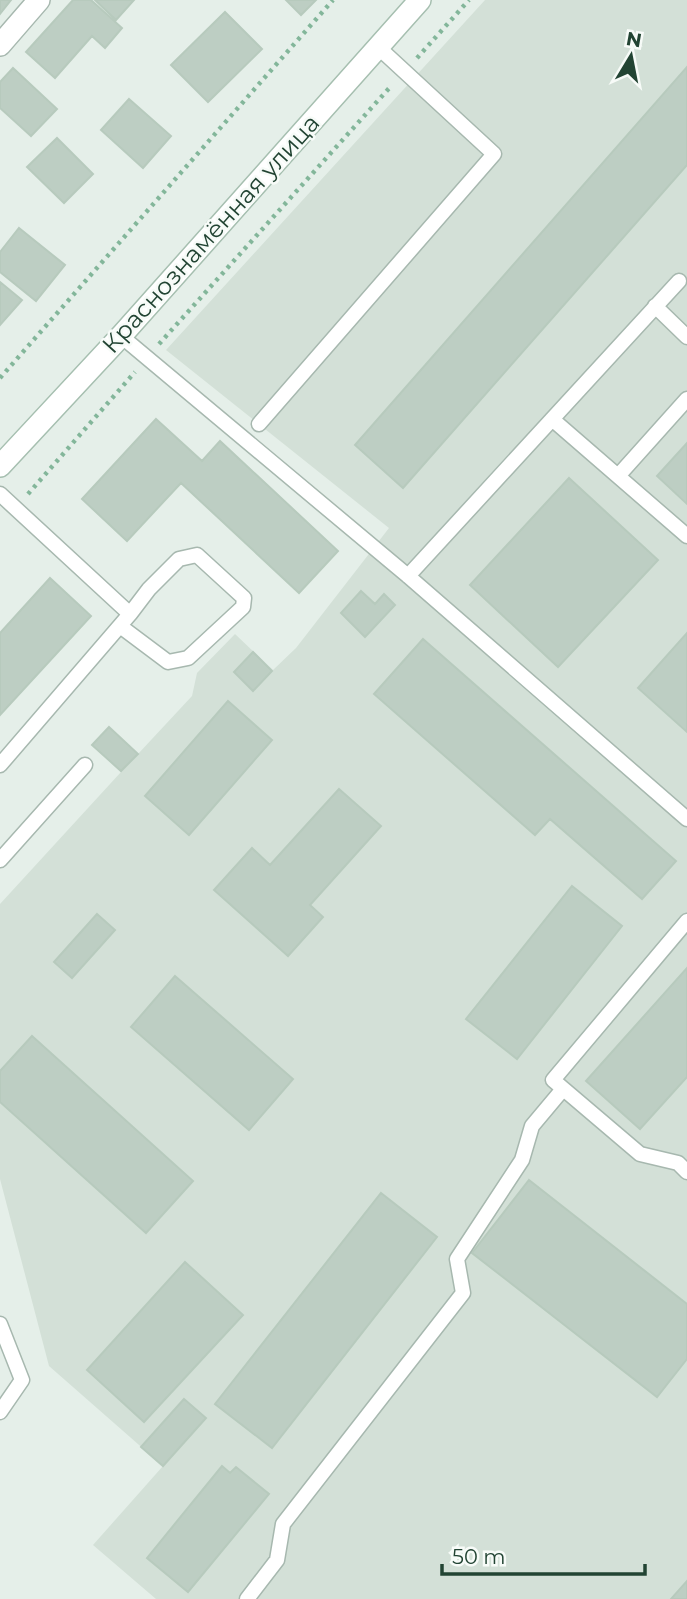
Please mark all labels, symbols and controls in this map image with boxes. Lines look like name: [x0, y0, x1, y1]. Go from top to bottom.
north arrow: [596, 21, 666, 91]
text: N: [624, 27, 643, 52]
street label: Краснознамённая улица: [96, 108, 325, 359]
scale bar: [442, 1532, 645, 1576]
text: 50 m: [452, 1544, 506, 1569]

